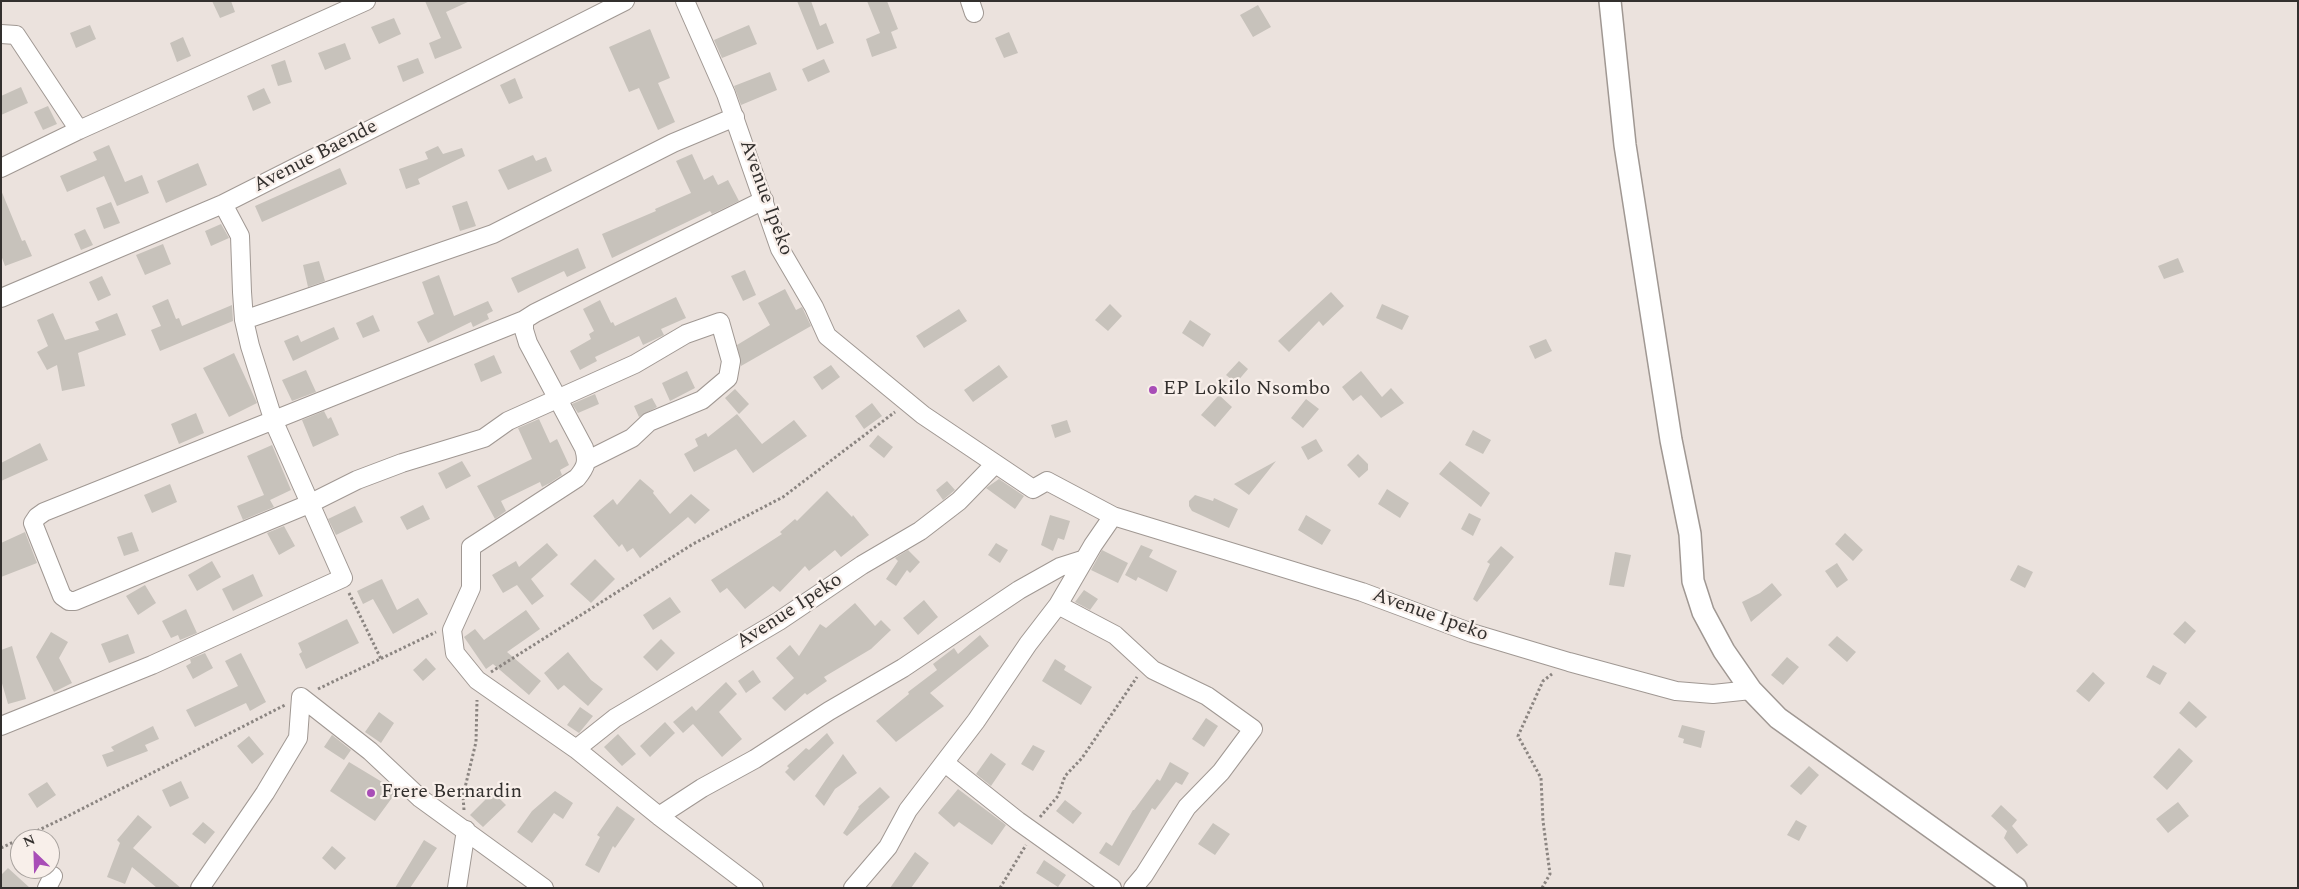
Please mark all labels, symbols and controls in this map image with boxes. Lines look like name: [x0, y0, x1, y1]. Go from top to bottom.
street label: Avenue Baende: [250, 115, 382, 199]
street label: Avenue Ipeko: [733, 137, 797, 259]
place label: EP Lokilo Nsombo: [1163, 378, 1330, 402]
marker: EP Lokilo Nsombo: [1147, 384, 1159, 396]
street label: Avenue Ipeko: [733, 569, 847, 655]
street label: Avenue Ipeko: [1369, 584, 1491, 648]
place label: Frere Bernardin: [381, 781, 522, 805]
marker: Frere Bernardin: [365, 787, 377, 799]
north arrow: [10, 829, 60, 879]
text: N: [20, 829, 39, 853]

